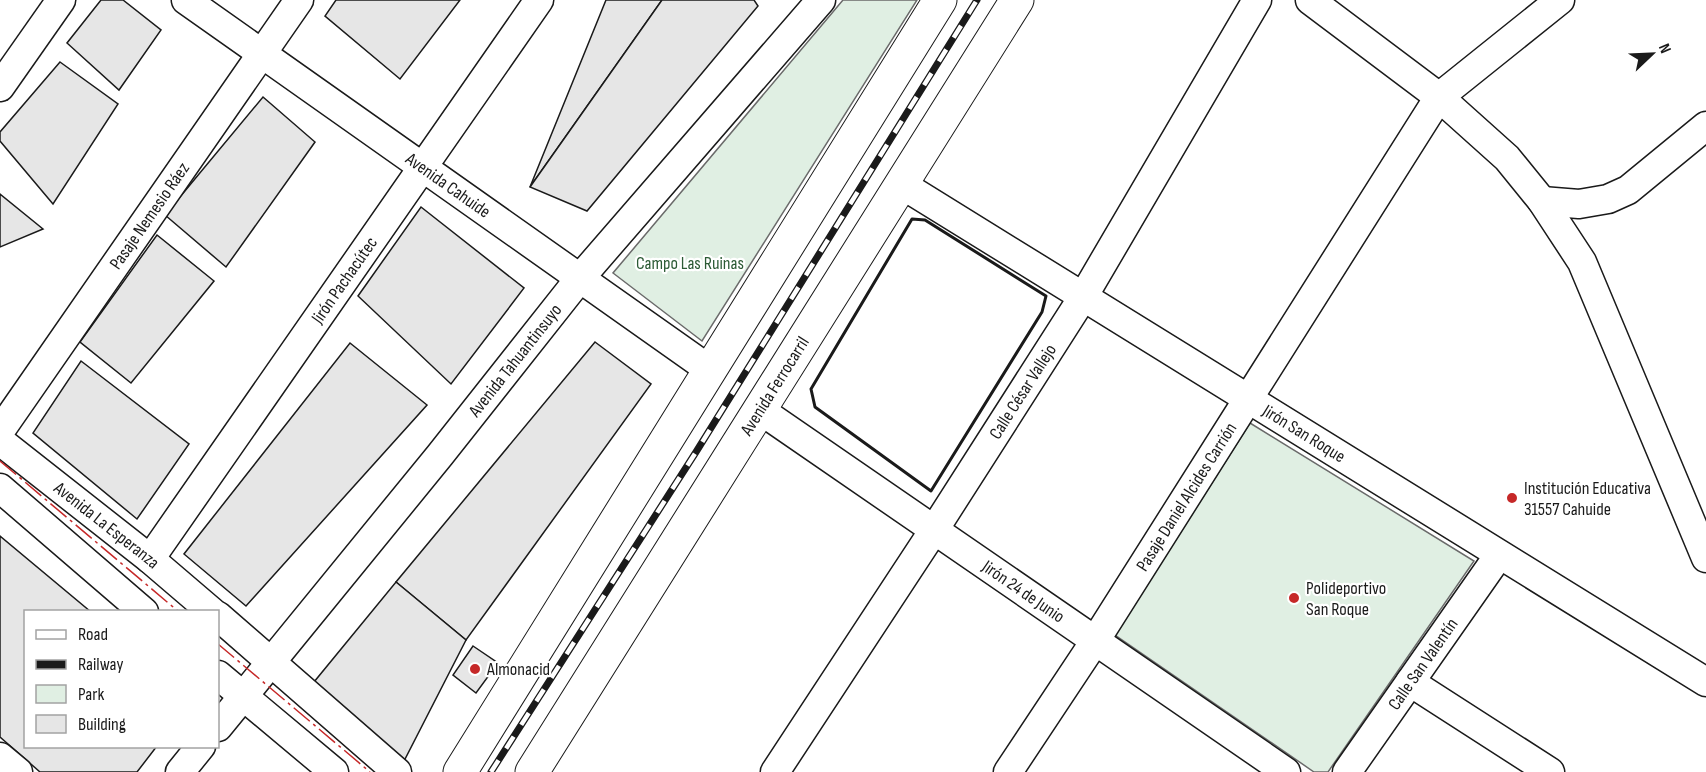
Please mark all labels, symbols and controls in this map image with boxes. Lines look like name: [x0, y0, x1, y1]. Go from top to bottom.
north arrow: [1622, 24, 1682, 84]
text: N: [1654, 41, 1675, 56]
street label: Avenida Cahuide: [401, 148, 494, 223]
street label: Pasaje Nemesio Ráez: [105, 158, 194, 273]
street label: Jirón Pachacútec: [307, 233, 382, 328]
park label: Campo Las Ruinas: [636, 253, 744, 274]
street label: Avenida Tahuantinsuyo: [464, 300, 566, 422]
street label: Avenida Ferrocarril: [736, 333, 814, 440]
street label: Calle César Vallejo: [985, 340, 1061, 443]
street label: Jirón San Roque: [1258, 400, 1349, 467]
street label: Pasaje Daniel Alcides Carrión: [1132, 419, 1241, 575]
street label: Avenida La Esperanza: [49, 477, 164, 573]
place label: Institución Educativa 31557 Cahuide: [1524, 478, 1651, 520]
marker: Institución Educativa 31557 Cahuide: [1505, 491, 1519, 505]
street label: Jirón 24 de Junio: [977, 556, 1068, 627]
place label: Polideportivo San Roque: [1306, 578, 1386, 620]
marker: Polideportivo San Roque: [1287, 591, 1301, 605]
legend: [24, 610, 219, 748]
street label: Calle San Valentín: [1384, 614, 1462, 714]
text: Road: [78, 624, 108, 645]
text: Railway: [78, 654, 123, 675]
place label: Almonacid: [486, 659, 550, 680]
marker: Almonacid: [468, 662, 482, 676]
text: Park: [78, 684, 104, 705]
text: Building: [78, 714, 126, 735]

